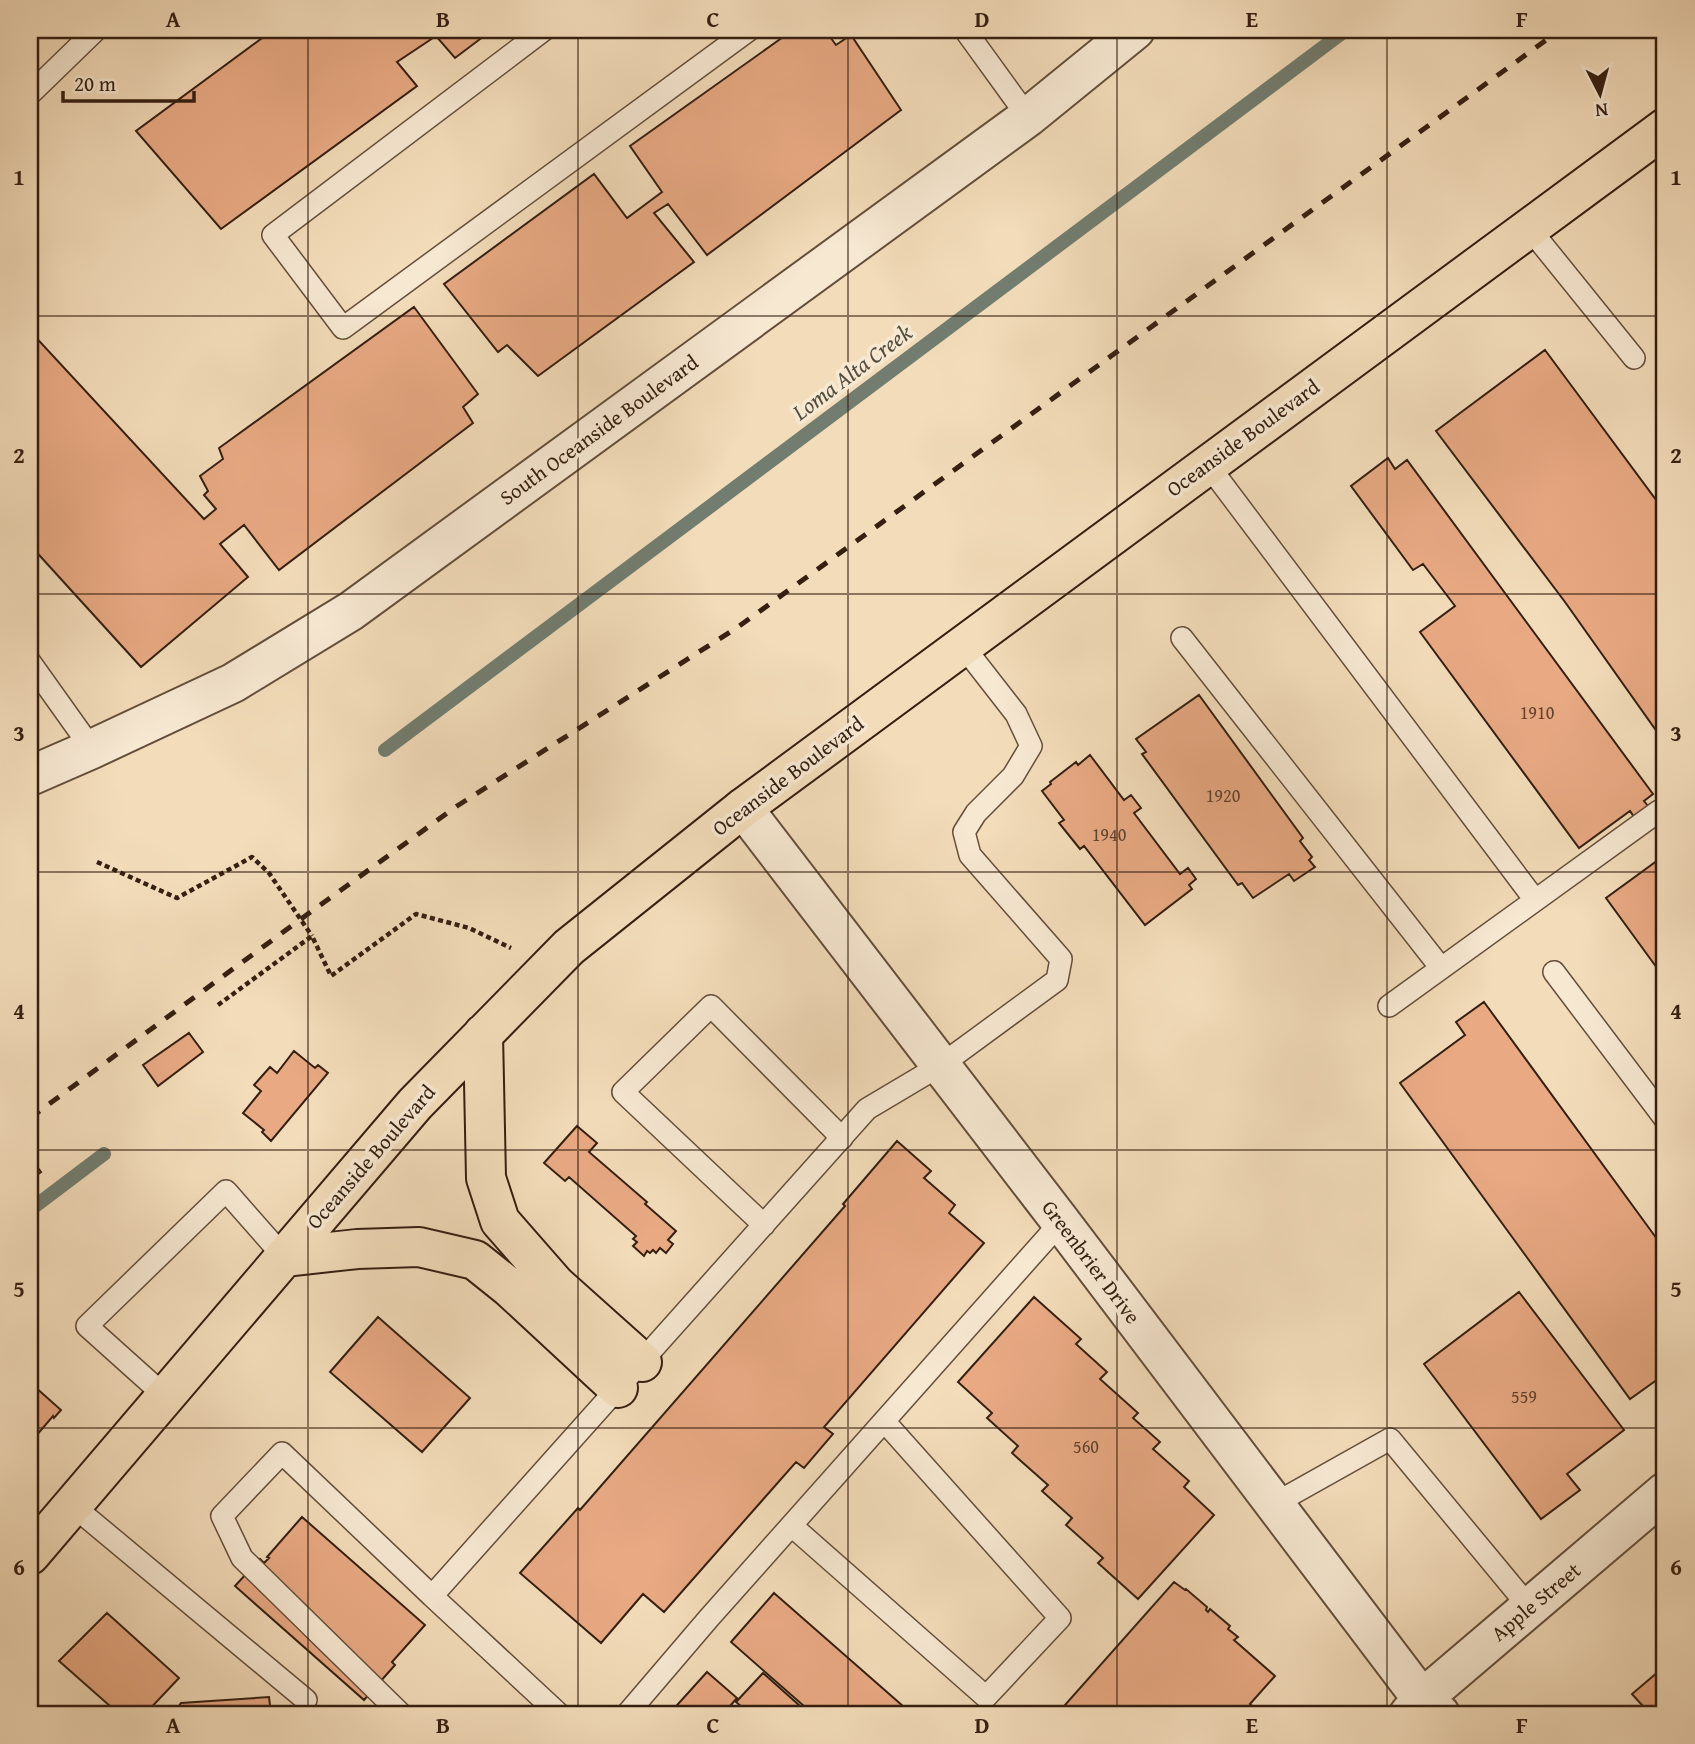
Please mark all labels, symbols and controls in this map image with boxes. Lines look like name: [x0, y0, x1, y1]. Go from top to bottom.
text: A: [166, 2, 181, 35]
text: B: [436, 2, 450, 35]
text: C: [706, 2, 720, 35]
text: D: [975, 2, 990, 35]
text: E: [1246, 2, 1258, 35]
text: F: [1516, 2, 1528, 35]
scale bar: [63, 60, 194, 104]
north arrow: [1566, 60, 1636, 130]
text: 20 m: [74, 68, 116, 99]
text: N: [1594, 96, 1610, 126]
text: 1: [13, 160, 25, 193]
text: 1: [1670, 160, 1682, 193]
water label: Loma Alta Creek: [784, 315, 919, 428]
street label: South Oceanside Boulevard: [493, 346, 705, 512]
street label: Oceanside Boulevard: [1160, 371, 1326, 504]
text: 2: [13, 438, 25, 471]
text: 2: [1670, 438, 1682, 471]
house number: 1910: [1520, 699, 1555, 726]
street label: Oceanside Boulevard: [705, 708, 871, 843]
text: 3: [13, 716, 25, 749]
text: 3: [1670, 716, 1682, 749]
house number: 1920: [1206, 782, 1241, 809]
house number: 1940: [1092, 821, 1127, 848]
text: 4: [13, 994, 25, 1027]
text: 4: [1670, 994, 1682, 1027]
street label: Oceanside Boulevard: [299, 1077, 443, 1236]
street label: Greenbrier Drive: [1035, 1193, 1148, 1330]
text: 5: [13, 1272, 25, 1305]
text: 5: [1670, 1272, 1682, 1305]
house number: 559: [1511, 1383, 1537, 1410]
house number: 560: [1073, 1433, 1099, 1460]
text: 6: [13, 1550, 25, 1583]
text: 6: [1670, 1550, 1682, 1583]
street label: Apple Street: [1484, 1554, 1588, 1648]
text: A: [166, 1708, 181, 1741]
text: B: [436, 1708, 450, 1741]
text: C: [706, 1708, 720, 1741]
text: D: [975, 1708, 990, 1741]
text: E: [1246, 1708, 1258, 1741]
text: F: [1516, 1708, 1528, 1741]

